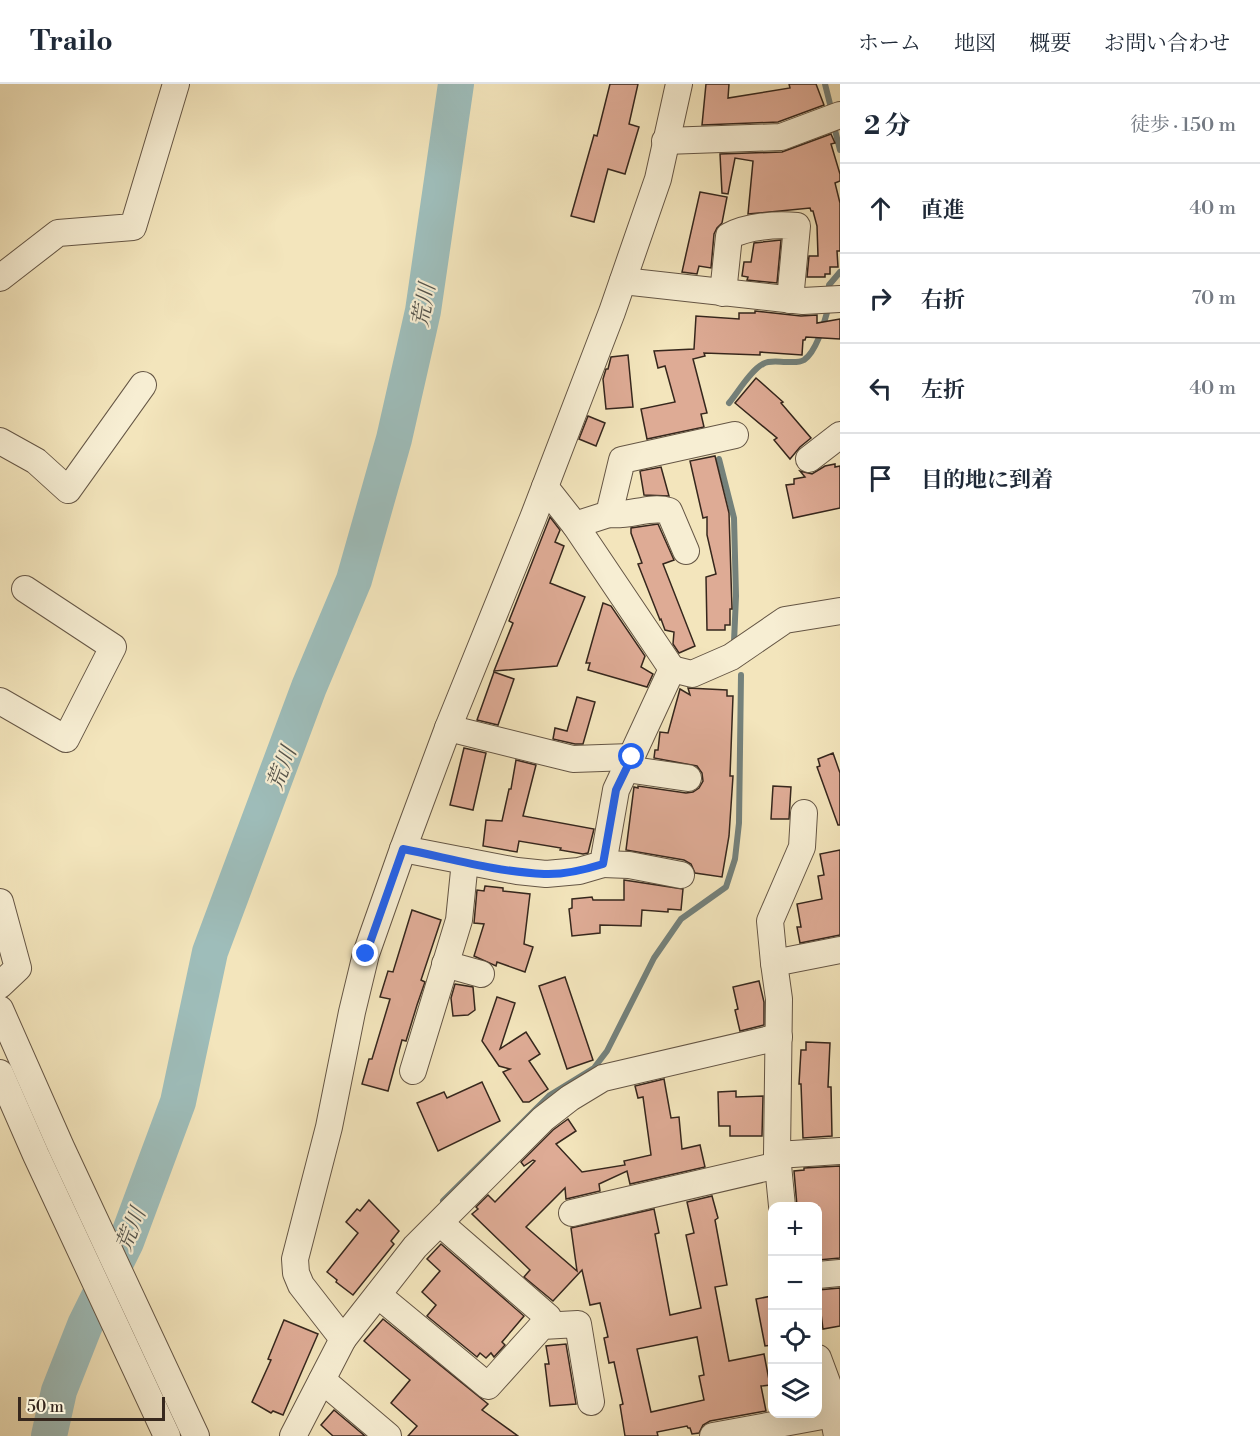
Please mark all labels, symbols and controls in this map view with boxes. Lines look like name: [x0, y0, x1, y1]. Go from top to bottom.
text: Trailo: [30, 24, 113, 59]
text: ホーム: [858, 31, 921, 57]
text: 地図: [954, 31, 996, 57]
text: 概要: [1029, 31, 1071, 57]
text: お問い合わせ: [1104, 31, 1230, 57]
text: 2 分: [864, 110, 910, 142]
text: 徒歩 · 150 m: [1130, 113, 1236, 138]
icon: ahead: [864, 192, 897, 225]
text: 40 m: [1189, 196, 1236, 221]
text: 直進: [921, 197, 965, 224]
water label: 荒川: [407, 279, 442, 329]
icon: right: [864, 282, 897, 315]
text: 70 m: [1192, 286, 1236, 311]
text: 右折: [921, 287, 965, 314]
icon: left: [864, 372, 897, 405]
text: 40 m: [1189, 376, 1236, 401]
text: 左折: [921, 377, 965, 404]
icon: arrive: [864, 462, 897, 495]
text: 目的地に到着: [921, 467, 1053, 494]
water label: 荒川: [262, 741, 304, 794]
route start: [618, 743, 644, 769]
route end: [352, 940, 378, 966]
water label: 荒川: [111, 1202, 153, 1255]
map controls: [768, 1202, 822, 1418]
button: +: [768, 1202, 822, 1256]
button: −: [768, 1256, 822, 1310]
button: locate: [768, 1310, 822, 1364]
button: layers: [768, 1364, 822, 1418]
scale bar: [18, 1394, 165, 1422]
text: 50 m: [27, 1397, 64, 1417]

